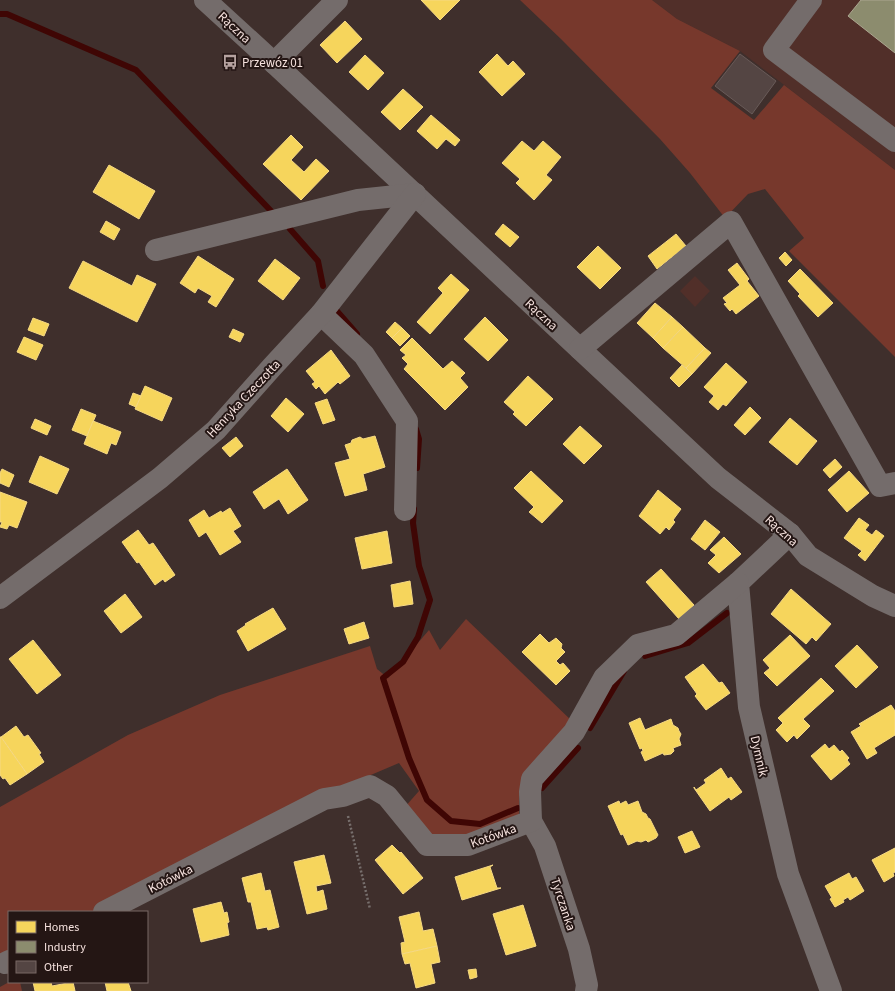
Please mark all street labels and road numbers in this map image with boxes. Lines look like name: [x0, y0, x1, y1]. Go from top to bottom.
street label: Rączna: [214, 8, 255, 48]
street label: Rączna: [521, 295, 562, 335]
street label: Henryka Czeczotta: [203, 356, 285, 442]
street label: Rączna: [761, 511, 802, 550]
street label: Dymnik: [746, 734, 773, 779]
street label: Kotówka: [468, 819, 519, 853]
street label: Kotówka: [145, 860, 196, 898]
street label: Tyrczanka: [546, 876, 580, 933]

